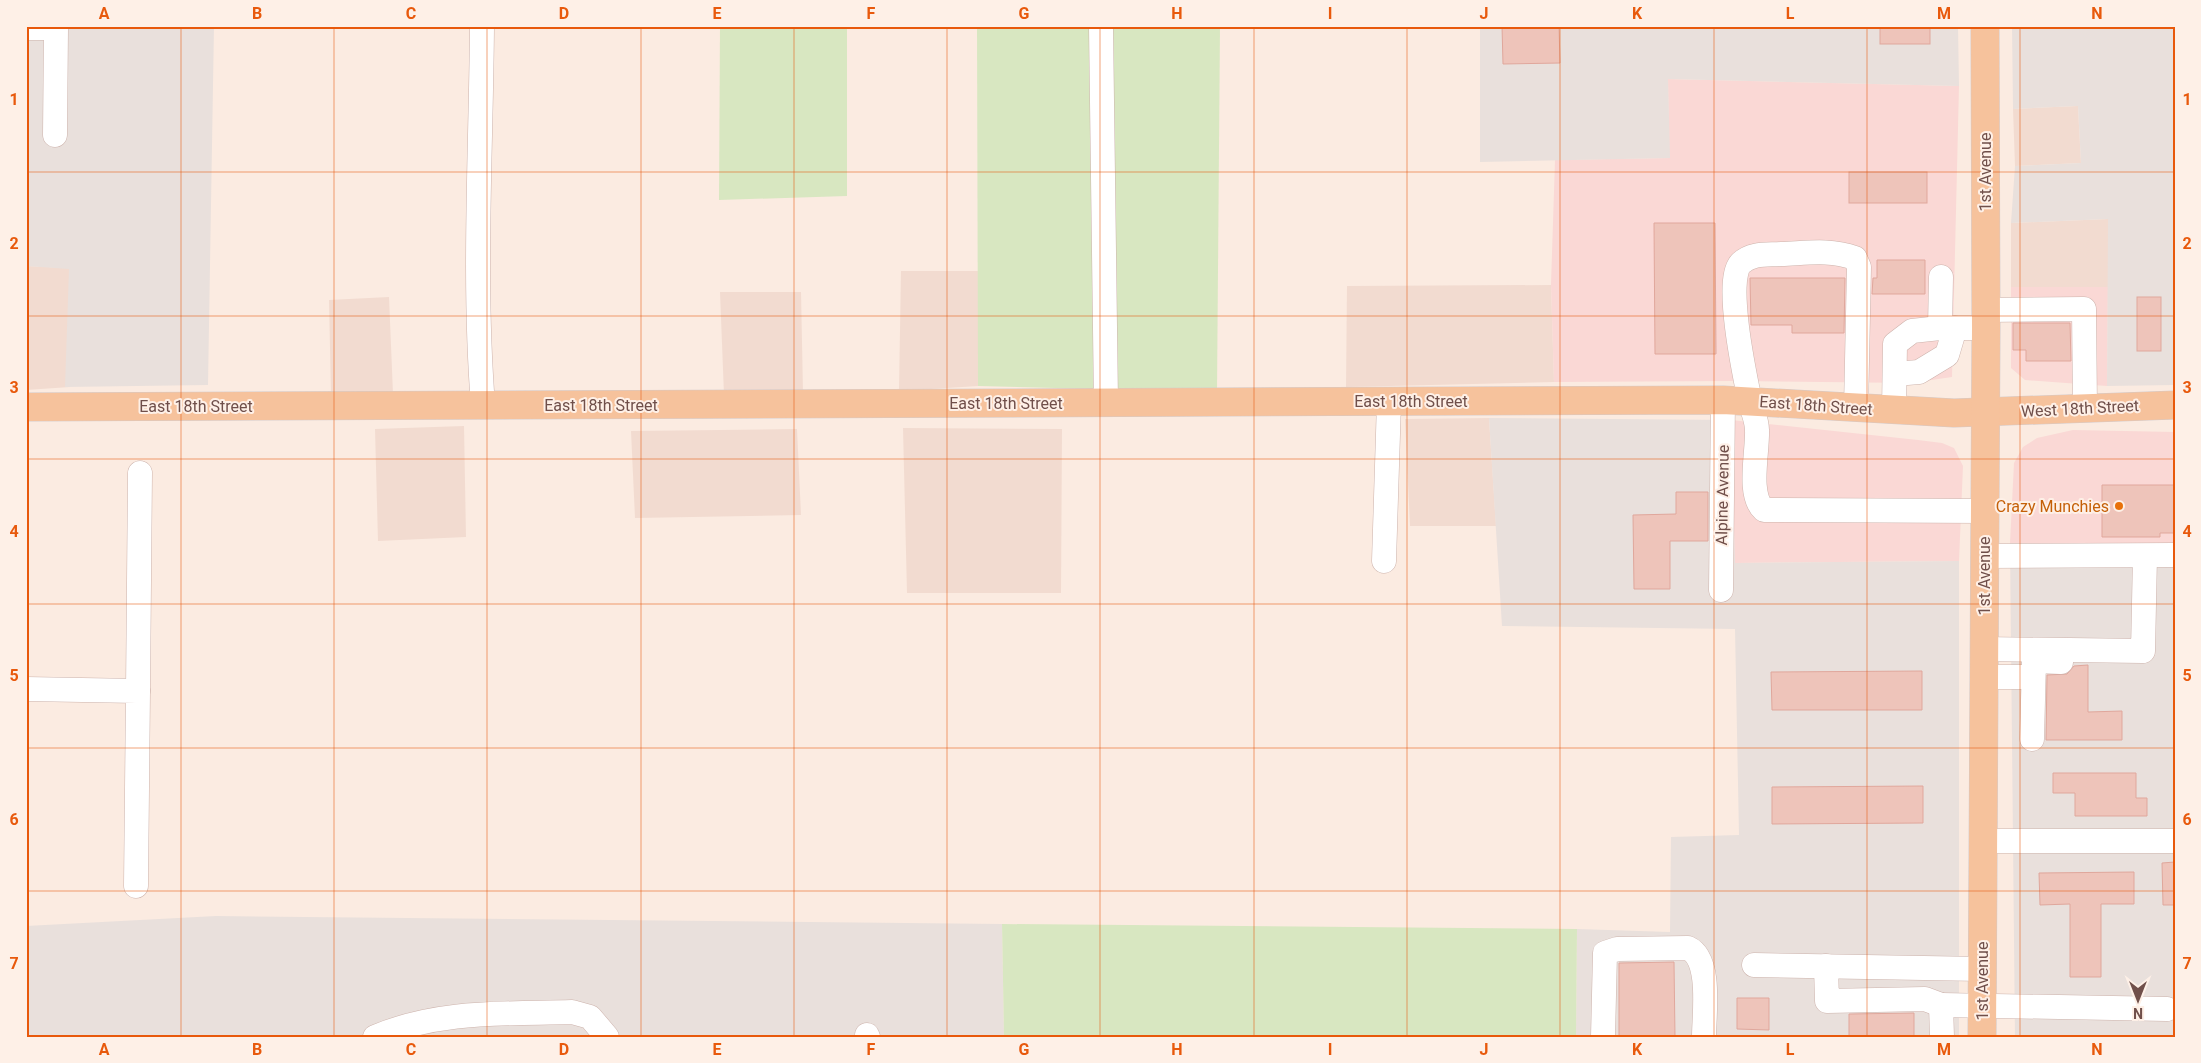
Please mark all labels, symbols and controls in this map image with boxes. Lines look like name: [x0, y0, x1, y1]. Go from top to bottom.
text: A: [99, 4, 110, 23]
text: B: [252, 4, 262, 23]
text: C: [406, 4, 416, 23]
text: D: [559, 4, 569, 23]
text: E: [713, 4, 722, 23]
text: F: [867, 4, 876, 23]
text: G: [1019, 4, 1030, 23]
text: H: [1171, 4, 1183, 23]
text: I: [1328, 4, 1332, 23]
text: J: [1480, 4, 1488, 23]
text: K: [1632, 4, 1643, 23]
text: L: [1786, 4, 1795, 23]
text: M: [1937, 4, 1951, 23]
text: N: [2091, 4, 2103, 23]
text: 1: [9, 90, 19, 109]
text: 1: [2182, 90, 2192, 109]
street label: 1st Avenue: [1976, 133, 1995, 211]
text: 2: [9, 234, 19, 253]
text: 2: [2182, 234, 2192, 253]
text: 3: [9, 378, 19, 397]
text: 3: [2182, 378, 2192, 397]
street label: East 18th Street: [1354, 392, 1468, 411]
street label: East 18th Street: [1759, 392, 1873, 419]
street label: East 18th Street: [949, 394, 1063, 413]
street label: East 18th Street: [544, 396, 658, 415]
street label: West 18th Street: [2021, 396, 2139, 421]
street label: East 18th Street: [139, 397, 253, 416]
street label: Alpine Avenue: [1712, 444, 1733, 546]
place label: Crazy Munchies: [1996, 497, 2109, 516]
marker: Crazy Munchies: [2113, 500, 2125, 512]
text: 4: [9, 522, 19, 541]
text: 4: [2182, 522, 2192, 541]
street label: 1st Avenue: [1975, 537, 1994, 615]
text: 5: [9, 666, 19, 685]
text: 5: [2182, 666, 2192, 685]
text: 6: [9, 810, 19, 829]
text: 6: [2182, 810, 2192, 829]
street label: 1st Avenue: [1973, 942, 1992, 1020]
text: 7: [9, 954, 19, 973]
text: 7: [2182, 954, 2192, 973]
north arrow: [2114, 976, 2164, 1026]
text: N: [2133, 1005, 2143, 1021]
text: A: [99, 1040, 110, 1059]
text: B: [252, 1040, 262, 1059]
text: C: [406, 1040, 416, 1059]
text: D: [559, 1040, 569, 1059]
text: E: [713, 1040, 722, 1059]
text: F: [867, 1040, 876, 1059]
text: G: [1019, 1040, 1030, 1059]
text: H: [1171, 1040, 1183, 1059]
text: I: [1328, 1040, 1332, 1059]
text: J: [1480, 1040, 1488, 1059]
text: K: [1632, 1040, 1643, 1059]
text: L: [1786, 1040, 1795, 1059]
text: M: [1937, 1040, 1951, 1059]
text: N: [2091, 1040, 2103, 1059]

